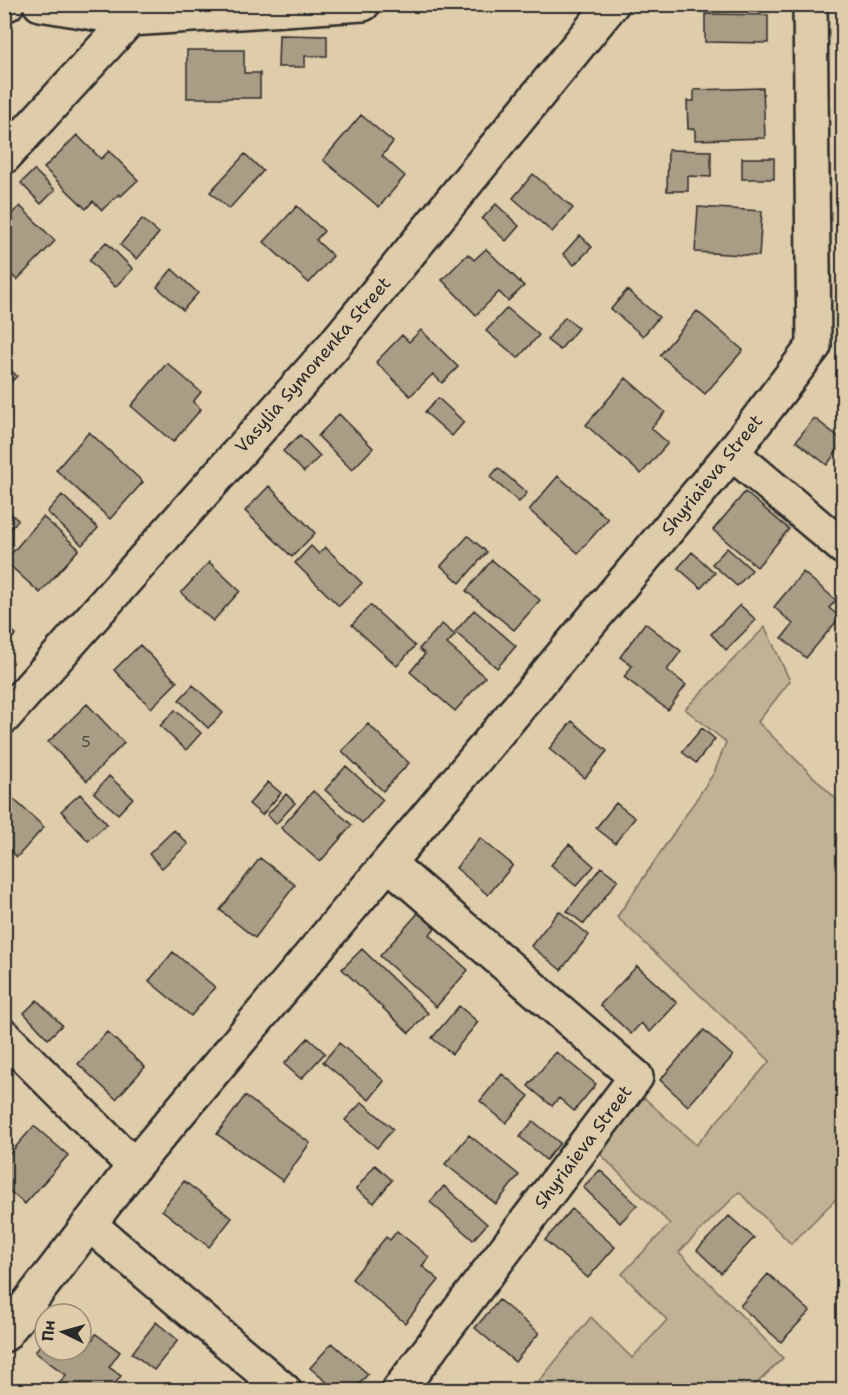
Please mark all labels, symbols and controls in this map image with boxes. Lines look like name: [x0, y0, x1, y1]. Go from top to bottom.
street label: Vasylia Symonenka Street: [230, 272, 396, 458]
street label: Shyriaieva Street: [656, 409, 768, 540]
house number: 5: [81, 732, 91, 752]
street label: Shyriaieva Street: [529, 1080, 637, 1214]
north arrow: [33, 1302, 93, 1362]
text: Пн: [37, 1319, 60, 1342]

